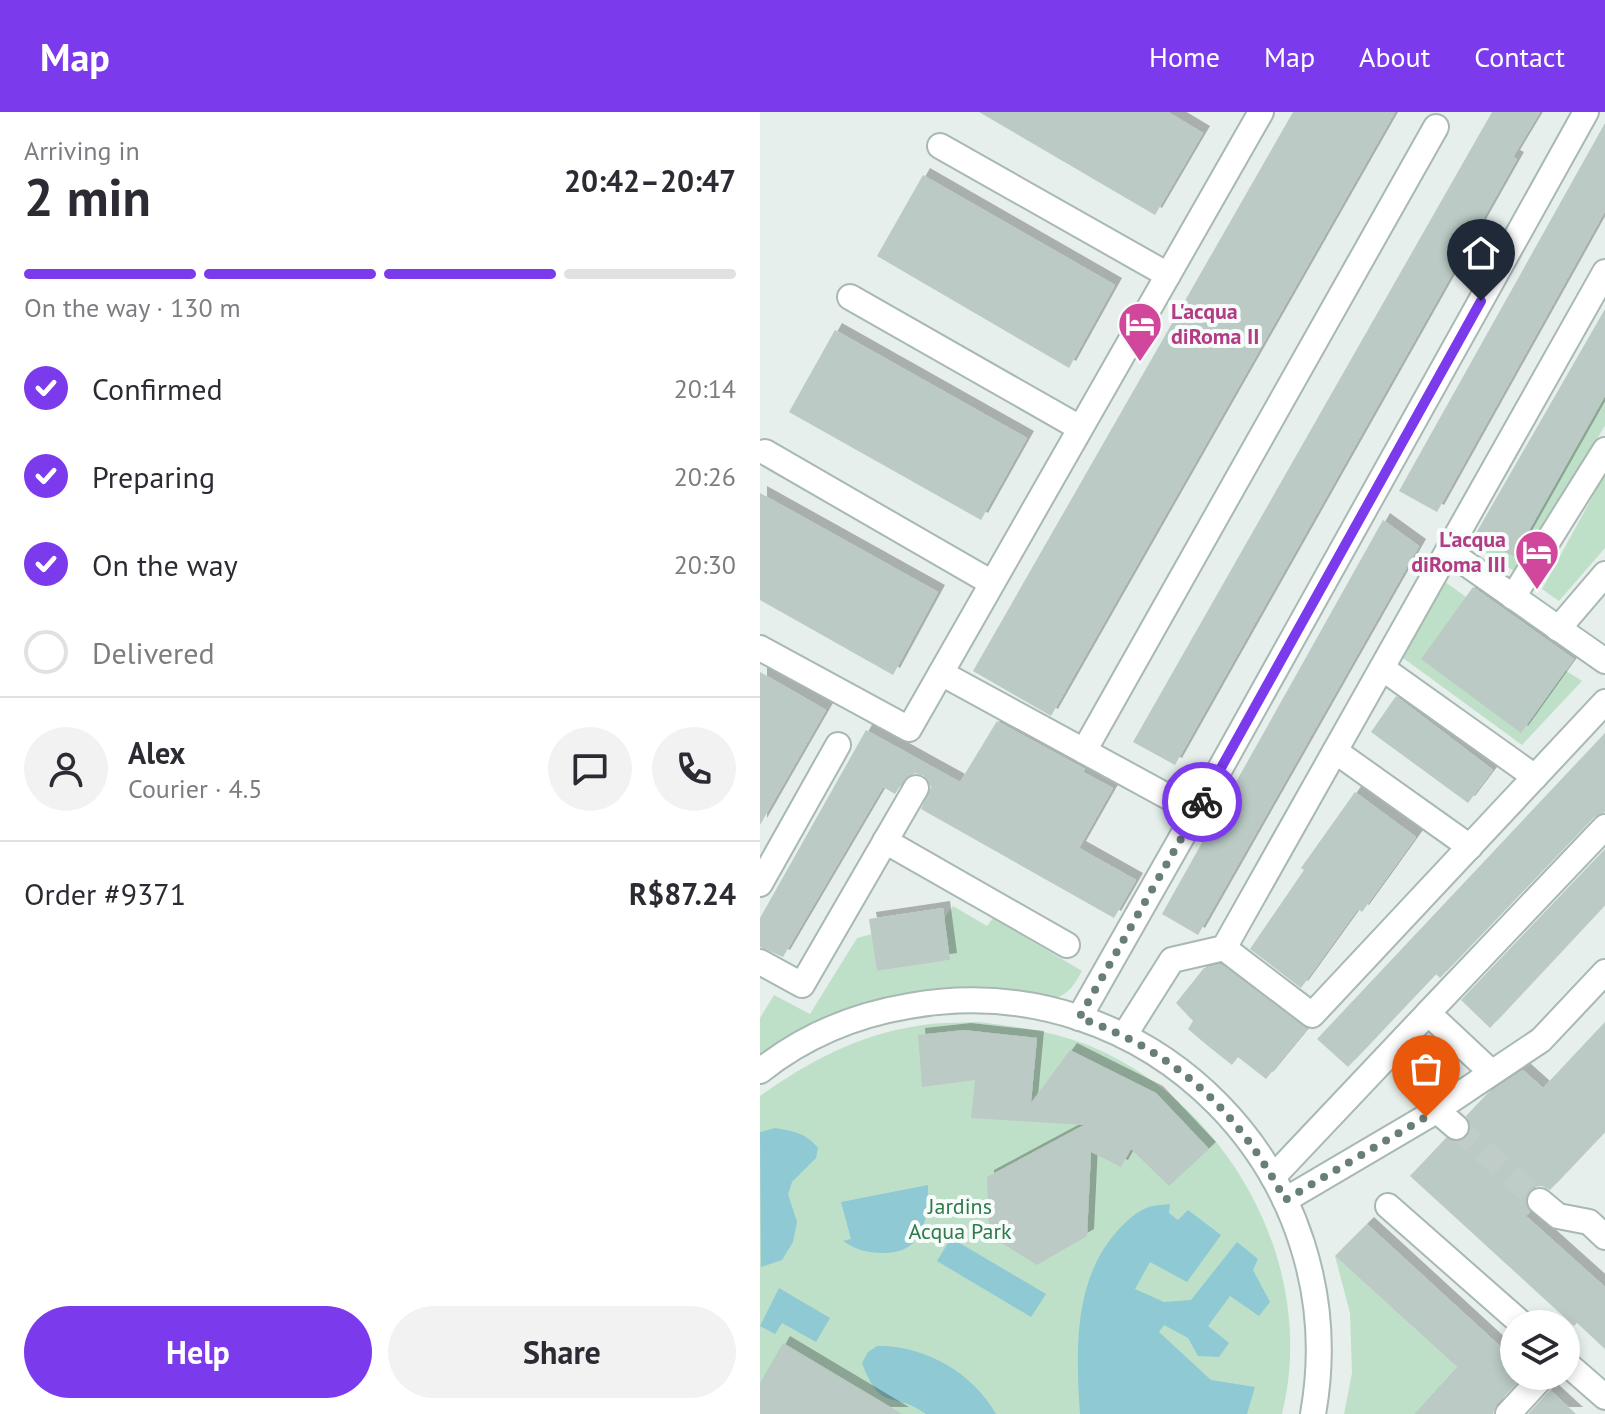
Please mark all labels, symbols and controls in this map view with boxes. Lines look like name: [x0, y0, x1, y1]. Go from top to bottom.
text: Map: [40, 32, 110, 81]
text: Home: [1149, 38, 1220, 75]
text: Map: [1264, 38, 1315, 75]
text: About: [1359, 38, 1430, 75]
text: Contact: [1474, 38, 1565, 75]
text: Arriving in: [24, 134, 140, 167]
text: 20:42–20:47: [564, 161, 736, 200]
text: 2 min: [24, 163, 151, 230]
pin: [1447, 219, 1515, 301]
icon: home: [1459, 231, 1503, 275]
text: On the way · 130 m: [24, 291, 241, 324]
place label: L'acqua diRoma II: [1171, 297, 1260, 350]
hotel icon: L'acqua diRoma II: [1116, 300, 1164, 363]
icon: check: [24, 366, 68, 410]
text: Confirmed: [92, 369, 223, 408]
text: 20:14: [674, 372, 736, 405]
icon: check: [24, 454, 68, 498]
text: Preparing: [92, 457, 215, 496]
text: 20:26: [674, 460, 736, 493]
place label: L'acqua diRoma III: [1411, 525, 1506, 578]
hotel icon: L'acqua diRoma III: [1513, 528, 1561, 591]
icon: check: [24, 542, 68, 586]
text: On the way: [92, 545, 238, 584]
text: 20:30: [674, 548, 736, 581]
text: Delivered: [92, 633, 215, 672]
button: person: [24, 727, 108, 811]
button: chat: [548, 727, 632, 811]
button: phone: [652, 727, 736, 811]
text: Alex: [128, 733, 185, 772]
courier: [1162, 762, 1242, 842]
text: Courier · 4.5: [128, 772, 262, 805]
icon: bike: [1180, 780, 1224, 824]
text: Order #9371: [24, 874, 186, 913]
text: R$87.24: [629, 874, 736, 913]
pin: [1392, 1035, 1460, 1117]
icon: bag: [1404, 1047, 1448, 1091]
park label: Jardins Acqua Park: [909, 1192, 1012, 1245]
button: Help: [24, 1306, 372, 1398]
button: Share: [388, 1306, 736, 1398]
map controls: [1500, 1310, 1580, 1390]
button: layers: [1500, 1310, 1580, 1390]

